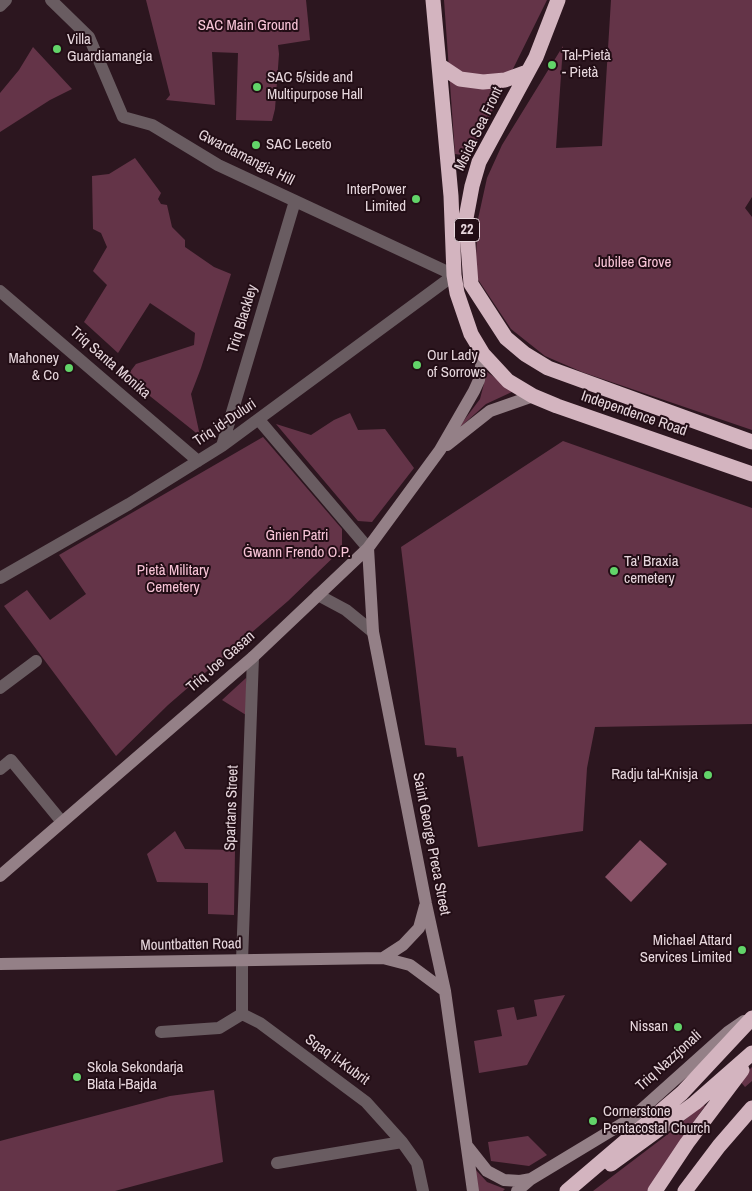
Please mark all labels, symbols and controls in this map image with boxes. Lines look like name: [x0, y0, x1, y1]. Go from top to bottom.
park label: SAC Main Ground: [198, 17, 298, 35]
place label: Villa Guardiamangia: [67, 31, 152, 66]
marker: Villa Guardiamangia: [51, 43, 63, 55]
place label: Tal-Pietà - Pietà: [562, 47, 611, 82]
marker: Tal-Pietà - Pietà: [546, 59, 558, 71]
place label: SAC 5/side and Multipurpose Hall: [267, 69, 363, 104]
marker: SAC 5/side and Multipurpose Hall: [251, 81, 263, 93]
street label: Msida Sea Front: [451, 84, 507, 174]
street label: Gwardamangia Hill: [195, 126, 297, 190]
place label: SAC Leceto: [266, 136, 332, 154]
marker: SAC Leceto: [250, 139, 262, 151]
place label: InterPower Limited: [347, 181, 406, 216]
marker: InterPower Limited: [410, 193, 422, 205]
road number: 22: [454, 218, 480, 242]
park label: Jubilee Grove: [595, 254, 671, 272]
street label: Triq Blackley: [224, 283, 262, 355]
street label: Triq Santa Monika: [66, 323, 154, 403]
place label: Our Lady of Sorrows: [427, 347, 486, 382]
place label: Mahoney & Co: [8, 350, 59, 385]
marker: Our Lady of Sorrows: [411, 359, 423, 371]
marker: Mahoney & Co: [63, 362, 75, 374]
street label: Independence Road: [579, 387, 689, 441]
street label: Triq id-Duluri: [190, 395, 260, 451]
park label: Ġnien Patri Ġwann Frendo O.P.: [243, 527, 351, 562]
place label: Ta' Braxia cemetery: [624, 553, 679, 588]
park label: Pietà Military Cemetery: [137, 562, 209, 597]
marker: Ta' Braxia cemetery: [608, 565, 620, 577]
street label: Triq Joe Gasan: [183, 628, 259, 696]
street label: Spartans Street: [222, 765, 242, 851]
place label: Radju tal-Knisja: [611, 766, 698, 784]
marker: Radju tal-Knisja: [702, 769, 714, 781]
street label: Saint George Preca Street: [408, 771, 454, 917]
place label: Michael Attard Services Limited: [640, 932, 732, 967]
street label: Mountbatten Road: [140, 935, 242, 955]
marker: Michael Attard Services Limited: [736, 944, 748, 956]
place label: Nissan: [630, 1018, 668, 1036]
marker: Nissan: [672, 1021, 684, 1033]
street label: Triq Nazzjonali: [632, 1027, 706, 1095]
street label: Sqaq il-Kubrit: [301, 1031, 373, 1089]
place label: Skola Sekondarja Blata l-Bajda: [87, 1059, 183, 1094]
marker: Skola Sekondarja Blata l-Bajda: [71, 1071, 83, 1083]
place label: Cornerstone Pentacostal Church: [603, 1103, 710, 1138]
marker: Cornerstone Pentacostal Church: [587, 1115, 599, 1127]

